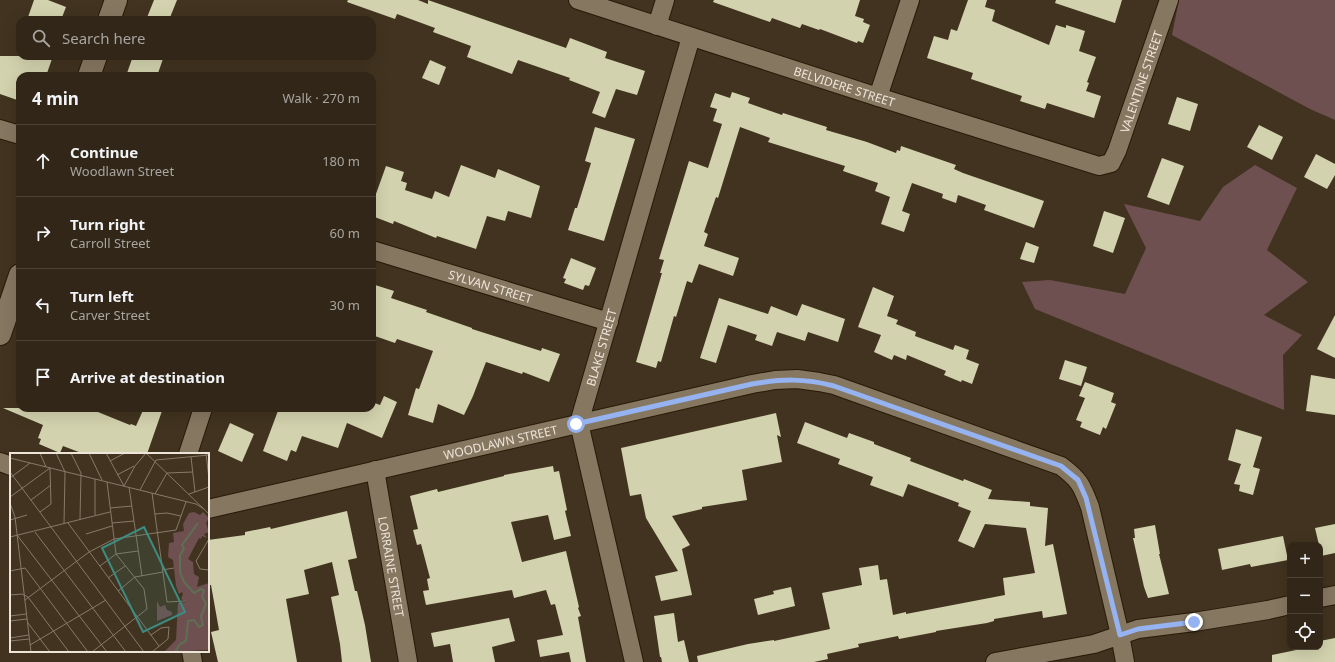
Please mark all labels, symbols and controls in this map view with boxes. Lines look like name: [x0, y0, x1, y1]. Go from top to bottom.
search box: [16, 16, 376, 60]
icon: search: [30, 27, 52, 49]
text: Search here: [62, 28, 145, 48]
street label: VALENTINE STREET: [1115, 28, 1166, 135]
street label: BELVIDERE STREET: [792, 62, 897, 110]
text: 4 min: [32, 87, 79, 110]
text: Walk · 270 m: [282, 89, 360, 107]
text: Continue: [70, 142, 138, 162]
icon: ahead: [32, 150, 54, 172]
text: 180 m: [322, 152, 360, 170]
text: Woodlawn Street: [70, 162, 174, 180]
text: Turn right: [70, 214, 145, 234]
icon: right: [32, 222, 54, 244]
text: 60 m: [330, 224, 360, 242]
text: Carroll Street: [70, 234, 150, 252]
street label: SYLVAN STREET: [447, 265, 535, 307]
text: Turn left: [70, 286, 134, 306]
icon: left: [32, 294, 54, 316]
text: 30 m: [330, 296, 360, 314]
text: Carver Street: [70, 306, 150, 324]
street label: BLAKE STREET: [582, 306, 620, 388]
icon: arrive: [32, 366, 54, 388]
text: Arrive at destination: [70, 367, 225, 387]
route start: [567, 415, 585, 433]
street label: WOODLAWN STREET: [442, 420, 559, 463]
inset map: [10, 453, 209, 652]
street label: LORRAINE STREET: [375, 515, 409, 619]
map controls: [1287, 542, 1323, 650]
button: +: [1287, 542, 1323, 578]
button: −: [1287, 578, 1323, 614]
route end: [1185, 613, 1203, 631]
button: locate: [1287, 614, 1323, 650]

